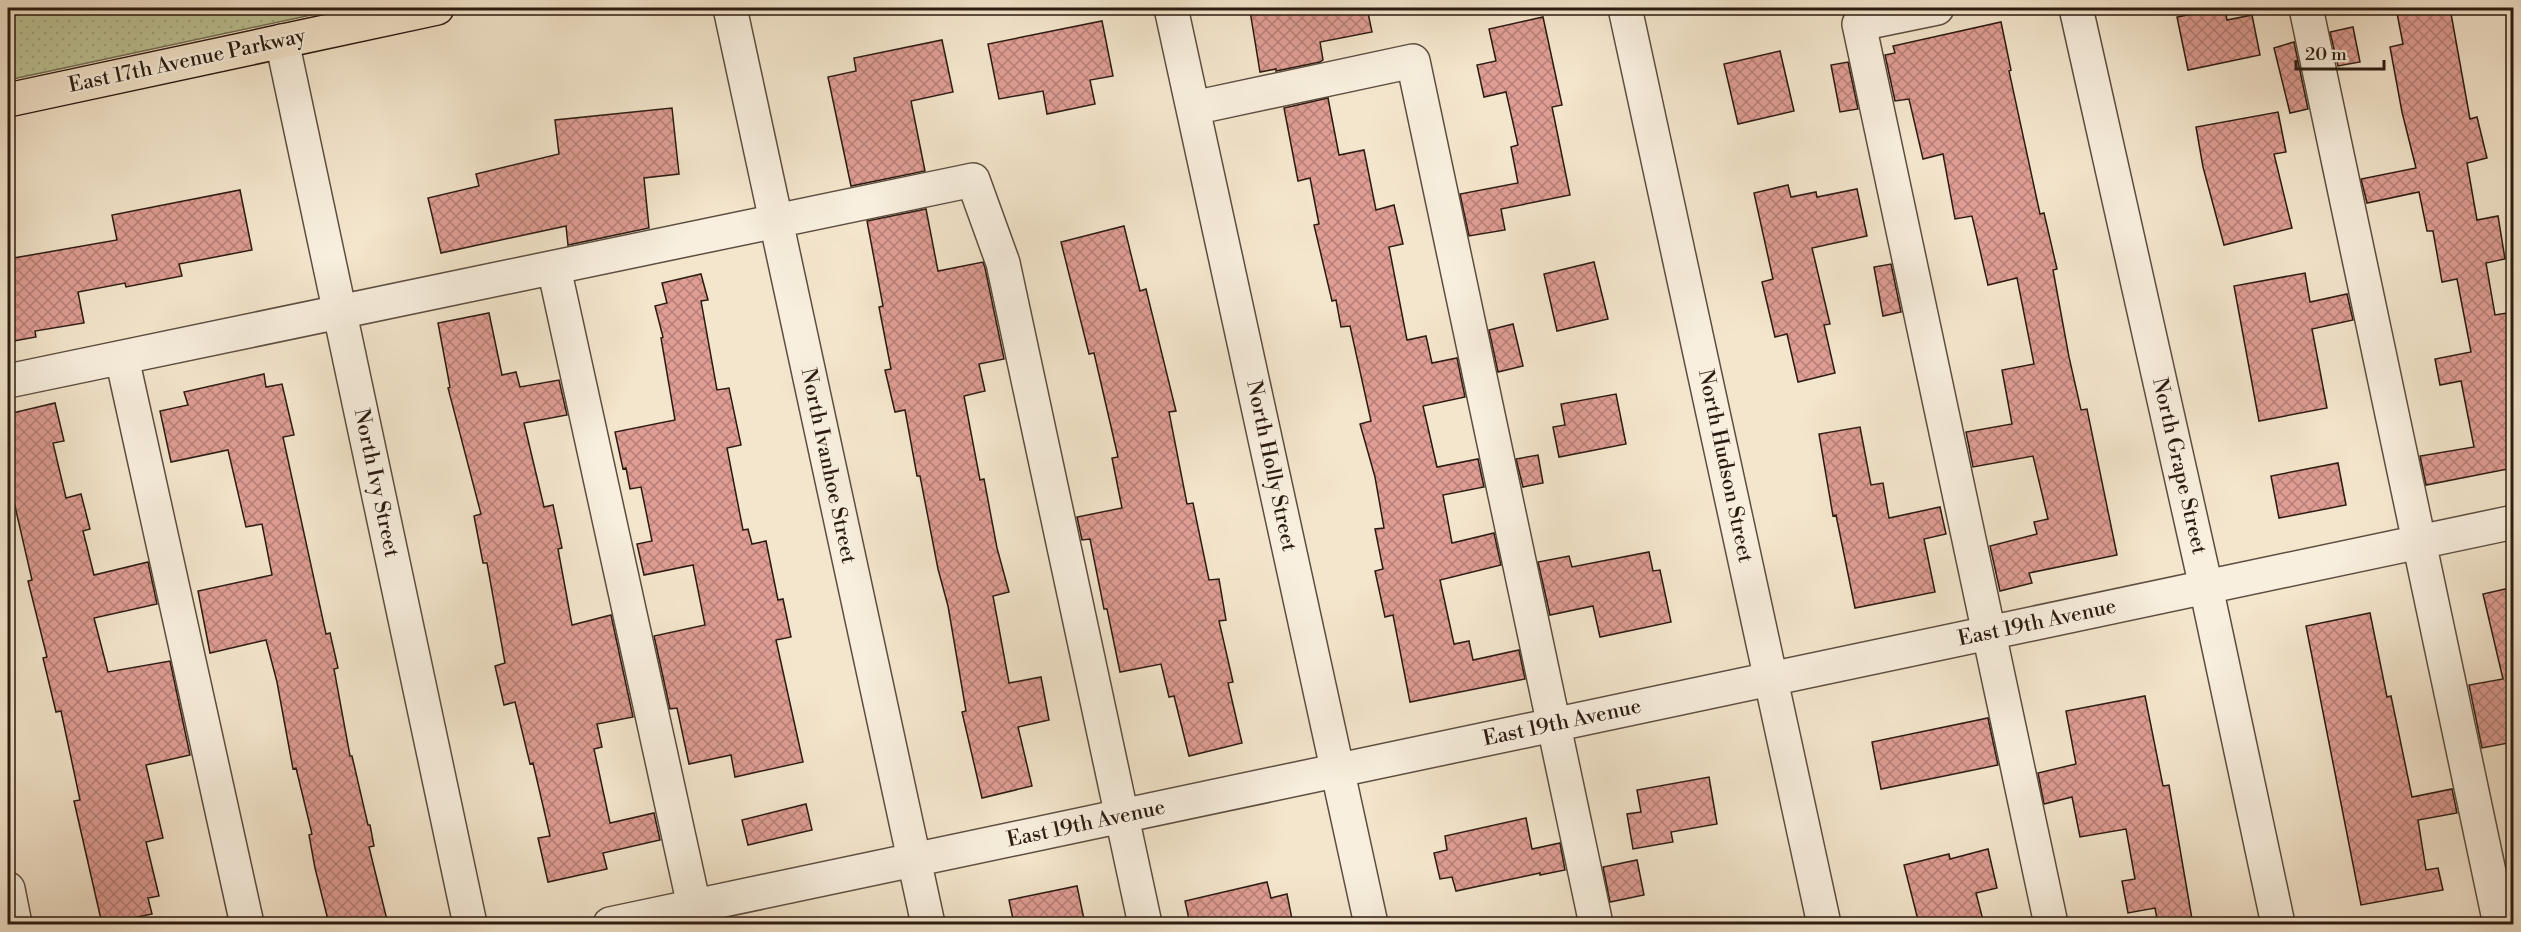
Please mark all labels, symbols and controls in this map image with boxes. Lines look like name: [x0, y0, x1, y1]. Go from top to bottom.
street label: East 17th Avenue Parkway: [66, 23, 309, 99]
scale bar: [2296, 33, 2384, 71]
text: 20 m: [2305, 43, 2347, 66]
street label: North Ivanhoe Street: [795, 366, 862, 567]
street label: North Hudson Street: [1692, 367, 1758, 566]
street label: North Grape Street: [2146, 375, 2212, 557]
street label: North Holly Street: [1240, 378, 1302, 554]
street label: North Ivy Street: [348, 406, 405, 560]
street label: East 19th Avenue: [1956, 594, 2118, 652]
street label: East 19th Avenue: [1481, 694, 1643, 752]
street label: East 19th Avenue: [1005, 795, 1167, 853]

